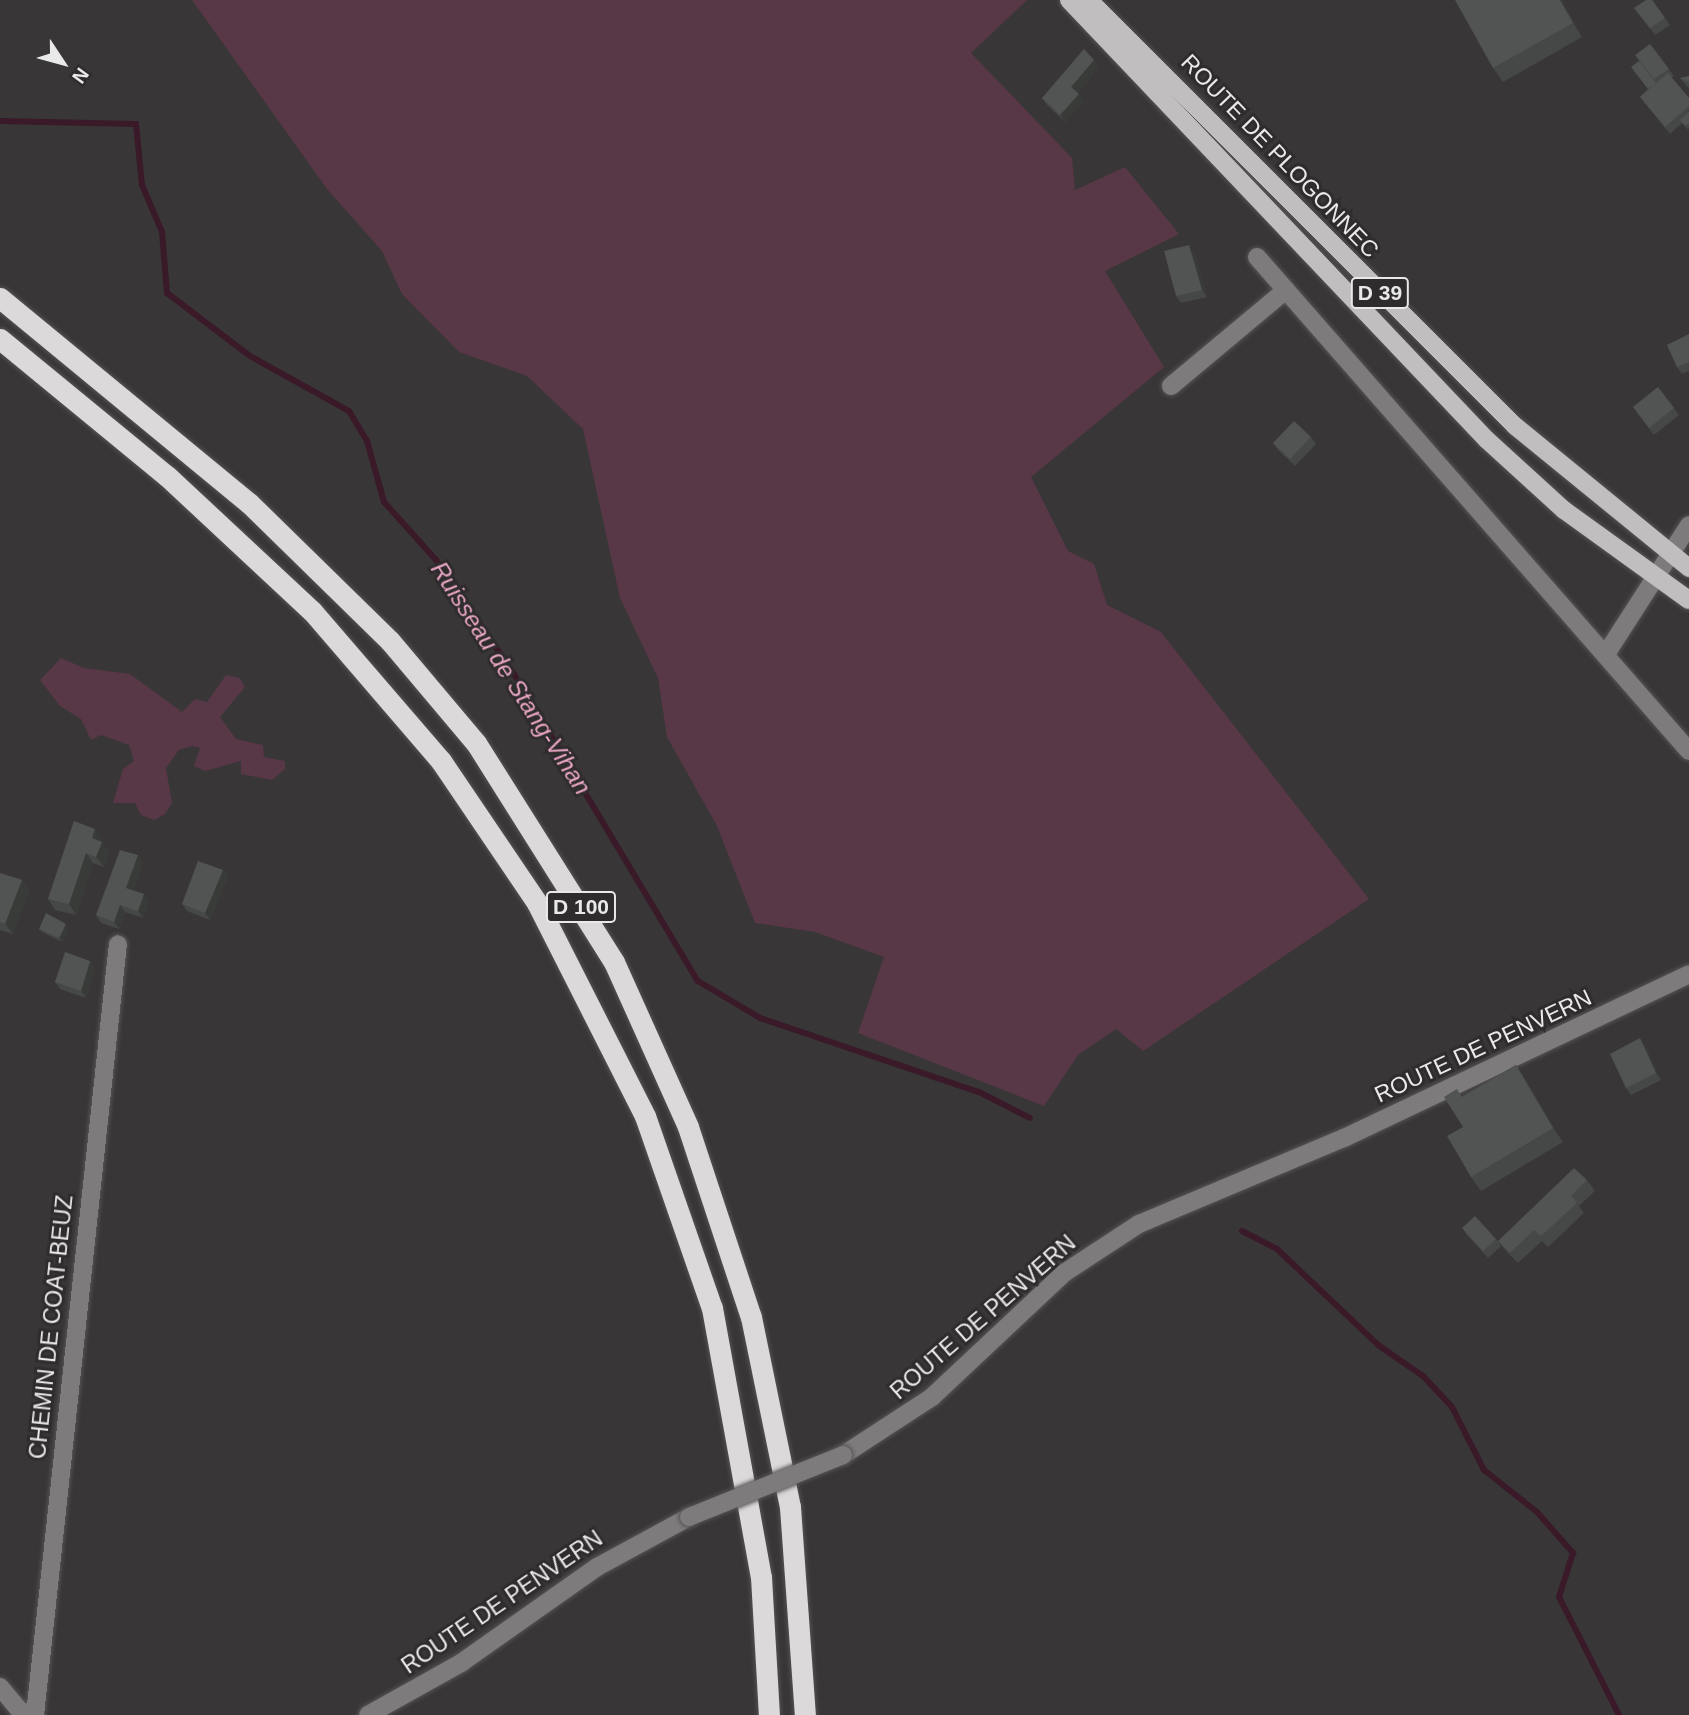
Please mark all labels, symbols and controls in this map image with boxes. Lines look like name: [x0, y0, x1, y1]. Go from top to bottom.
north arrow: [28, 28, 98, 98]
street label: ROUTE DE PLOGONNEC: [1176, 49, 1384, 263]
text: N: [68, 64, 93, 87]
road number: D 39: [1350, 276, 1410, 310]
water label: Ruisseau de Stang-Vihan: [425, 556, 597, 800]
road number: D 100: [544, 890, 618, 925]
street label: ROUTE DE PENVERN: [1370, 984, 1596, 1108]
street label: CHEMIN DE COAT-BEUZ: [23, 1194, 79, 1460]
street label: ROUTE DE PENVERN: [885, 1229, 1081, 1405]
street label: ROUTE DE PENVERN: [396, 1524, 608, 1680]

